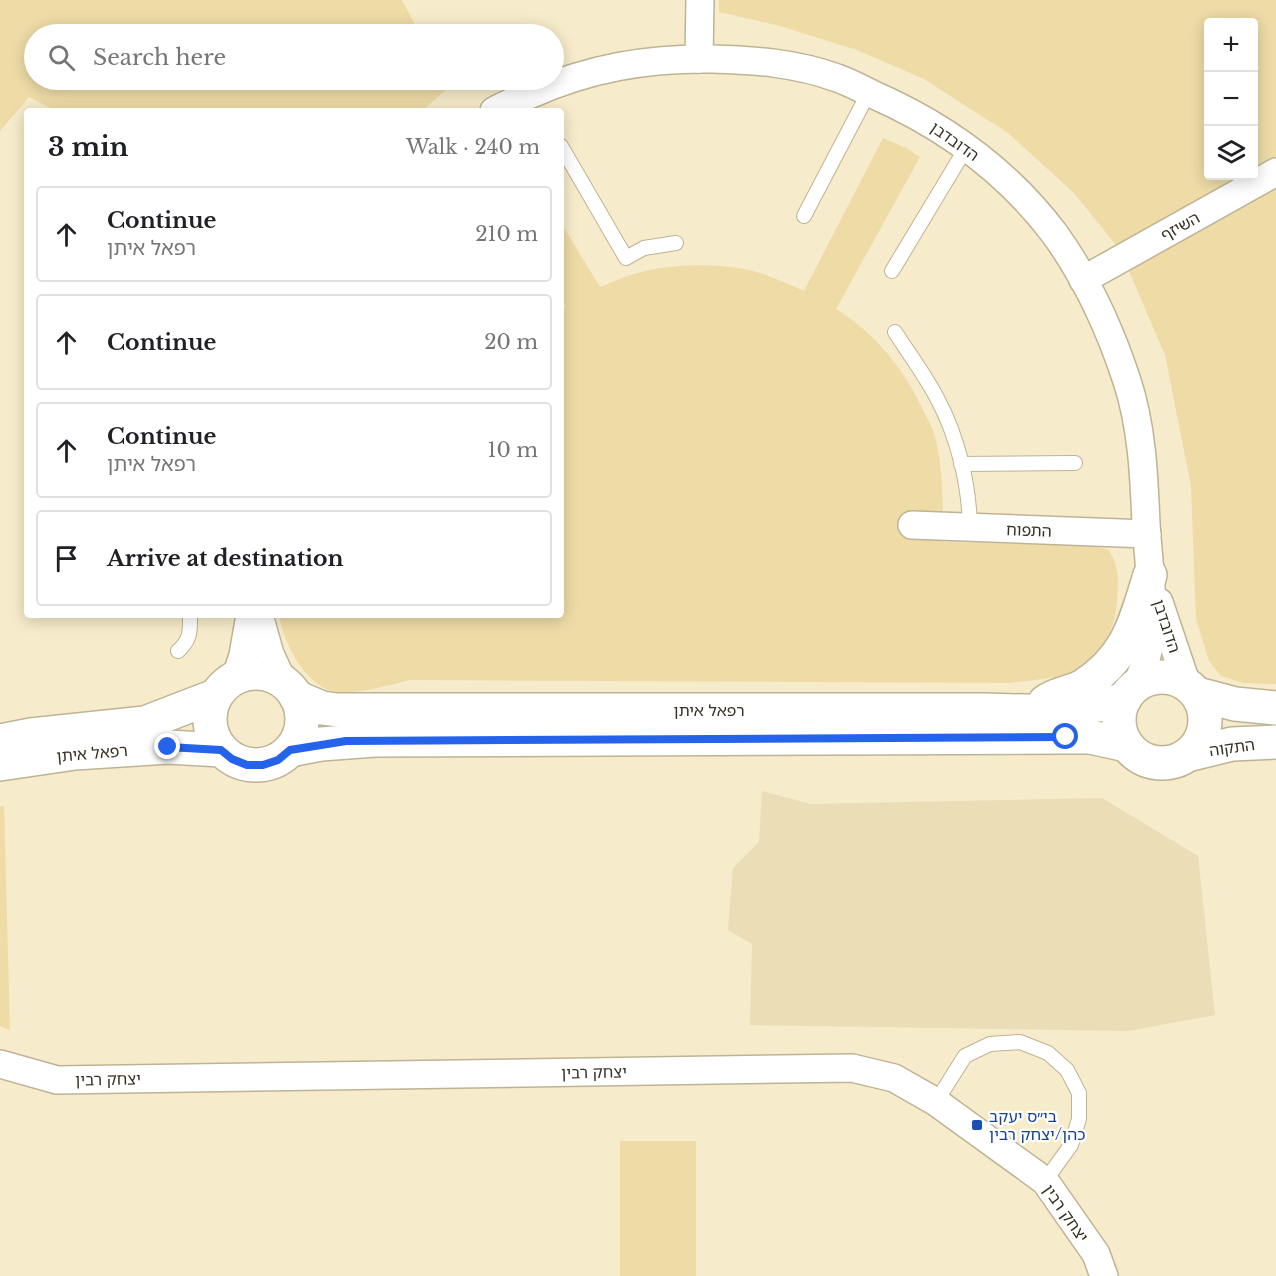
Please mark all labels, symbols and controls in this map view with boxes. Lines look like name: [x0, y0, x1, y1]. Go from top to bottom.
map controls: [1204, 18, 1258, 180]
button: +: [1204, 18, 1258, 72]
search box: [24, 24, 564, 90]
icon: search: [45, 41, 78, 74]
text: Search here: [93, 44, 226, 71]
button: −: [1204, 72, 1258, 126]
street label: הדובדבן: [927, 117, 983, 165]
button: layers: [1204, 126, 1258, 180]
text: 3 min: [48, 131, 129, 163]
text: Walk · 240 m: [406, 135, 540, 159]
text: Continue: [107, 207, 216, 234]
street label: השיזף: [1157, 207, 1203, 245]
icon: ahead: [50, 218, 83, 251]
text: 210 m: [475, 222, 538, 246]
text: רפאל איתן: [107, 236, 196, 260]
icon: ahead: [50, 326, 83, 359]
text: Continue: [107, 329, 216, 356]
text: 20 m: [484, 330, 538, 354]
text: Continue: [107, 423, 216, 450]
icon: ahead: [50, 434, 83, 467]
text: 10 m: [488, 438, 538, 462]
text: רפאל איתן: [107, 452, 196, 476]
street label: התפוח: [1006, 519, 1052, 541]
icon: arrive: [50, 542, 83, 575]
text: Arrive at destination: [107, 545, 344, 572]
street label: הדובדבן: [1149, 597, 1185, 655]
street label: רפאל איתן: [673, 700, 745, 720]
route start: [1052, 723, 1078, 749]
route end: [154, 733, 180, 759]
street label: התקוה: [1208, 734, 1256, 760]
street label: רפאל איתן: [56, 740, 128, 766]
street label: יצחק רבין: [561, 1061, 627, 1083]
street label: יצחק רבין: [75, 1068, 141, 1090]
place label: בי״ס יעקב כהן/יצחק רבין: [989, 1106, 1086, 1144]
marker: בי״ס יעקב כהן/יצחק רבין: [970, 1118, 984, 1132]
street label: יצחק רבין: [1039, 1180, 1093, 1246]

